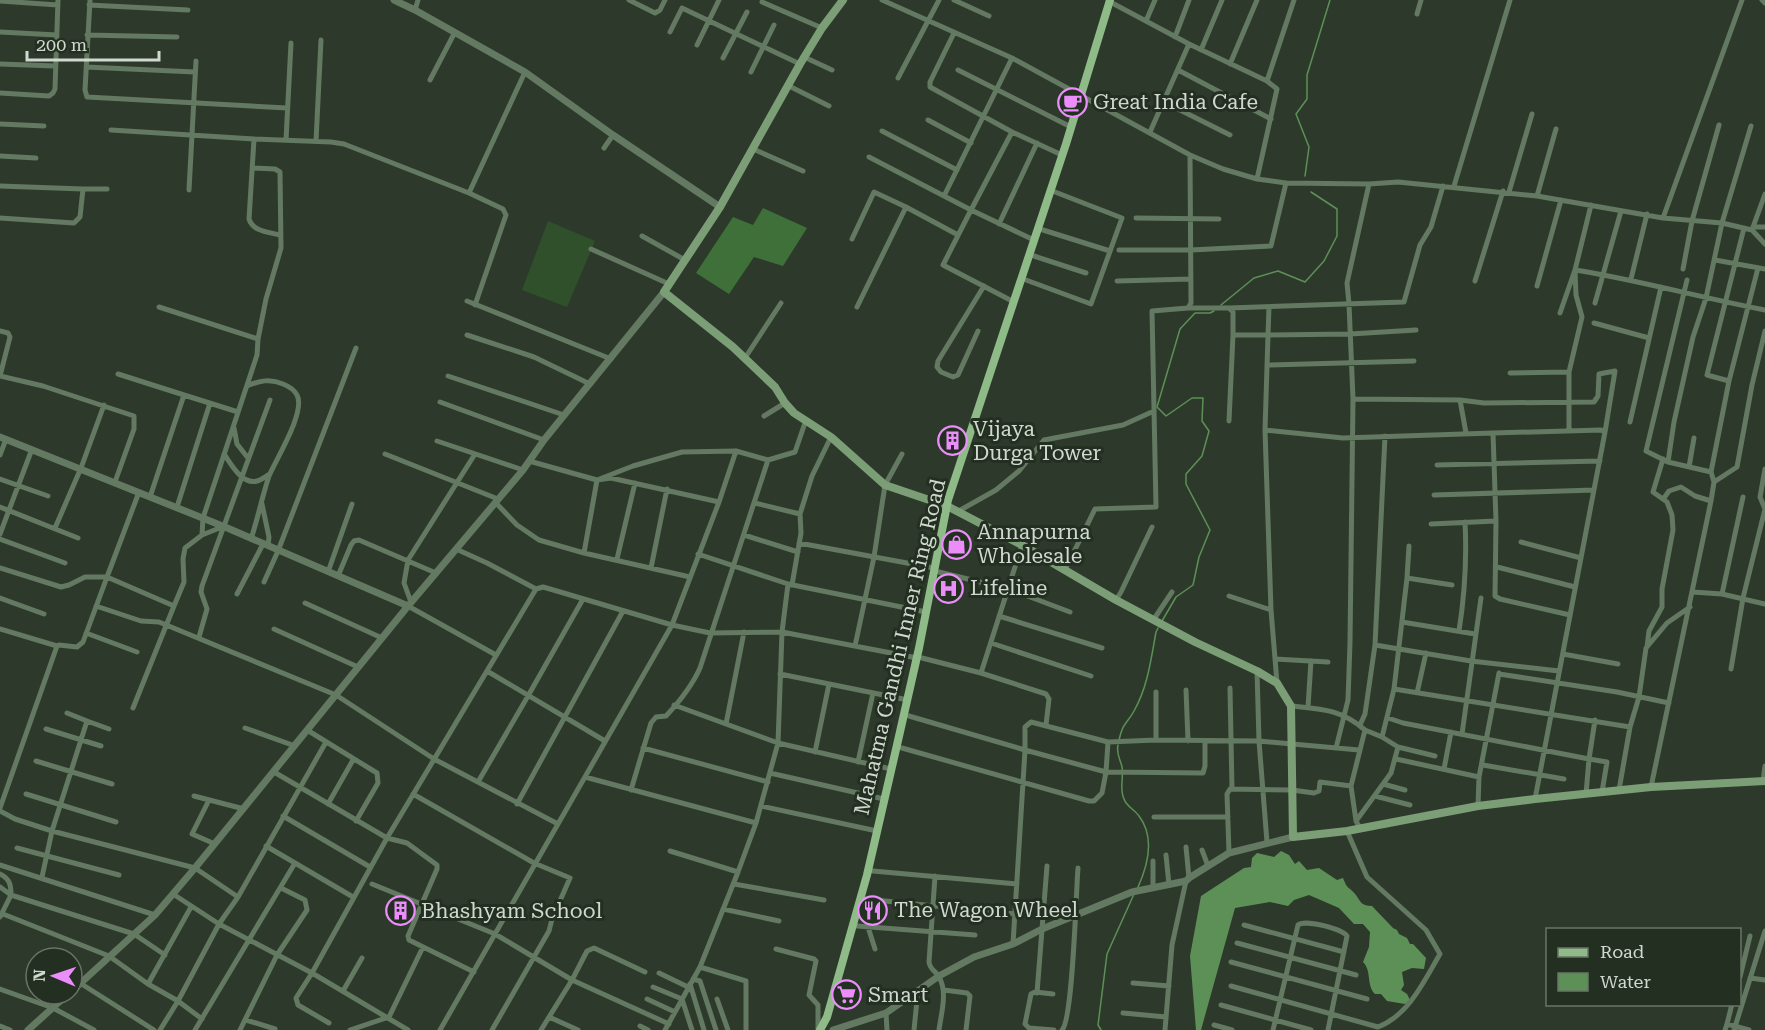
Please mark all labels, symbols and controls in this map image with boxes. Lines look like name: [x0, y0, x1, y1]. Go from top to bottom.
scale bar: [27, 24, 159, 62]
text: 200 m: [36, 34, 87, 55]
cafe icon: Great India Cafe: [1056, 86, 1088, 118]
place label: Great India Cafe: [1093, 90, 1258, 114]
place label: Vijaya Durga Tower: [973, 417, 1102, 465]
building icon: Vijaya Durga Tower: [936, 425, 968, 457]
street label: Mahatma Gandhi Inner Ring Road: [850, 476, 951, 817]
place label: Annapurna Wholesale: [977, 520, 1091, 568]
shop icon: Annapurna Wholesale: [940, 528, 972, 560]
hospital icon: Lifeline: [933, 572, 965, 604]
place label: Lifeline: [970, 576, 1047, 600]
restaurant icon: The Wagon Wheel: [857, 894, 889, 926]
building icon: Bhashyam School: [384, 895, 416, 927]
place label: The Wagon Wheel: [894, 898, 1079, 922]
place label: Bhashyam School: [421, 899, 603, 923]
legend: [1546, 928, 1741, 1006]
text: Road: [1600, 941, 1645, 962]
north arrow: [24, 946, 84, 1006]
text: N: [30, 969, 49, 982]
text: Water: [1600, 971, 1651, 992]
supermarket icon: Smart: [831, 979, 863, 1011]
place label: Smart: [868, 983, 929, 1007]

